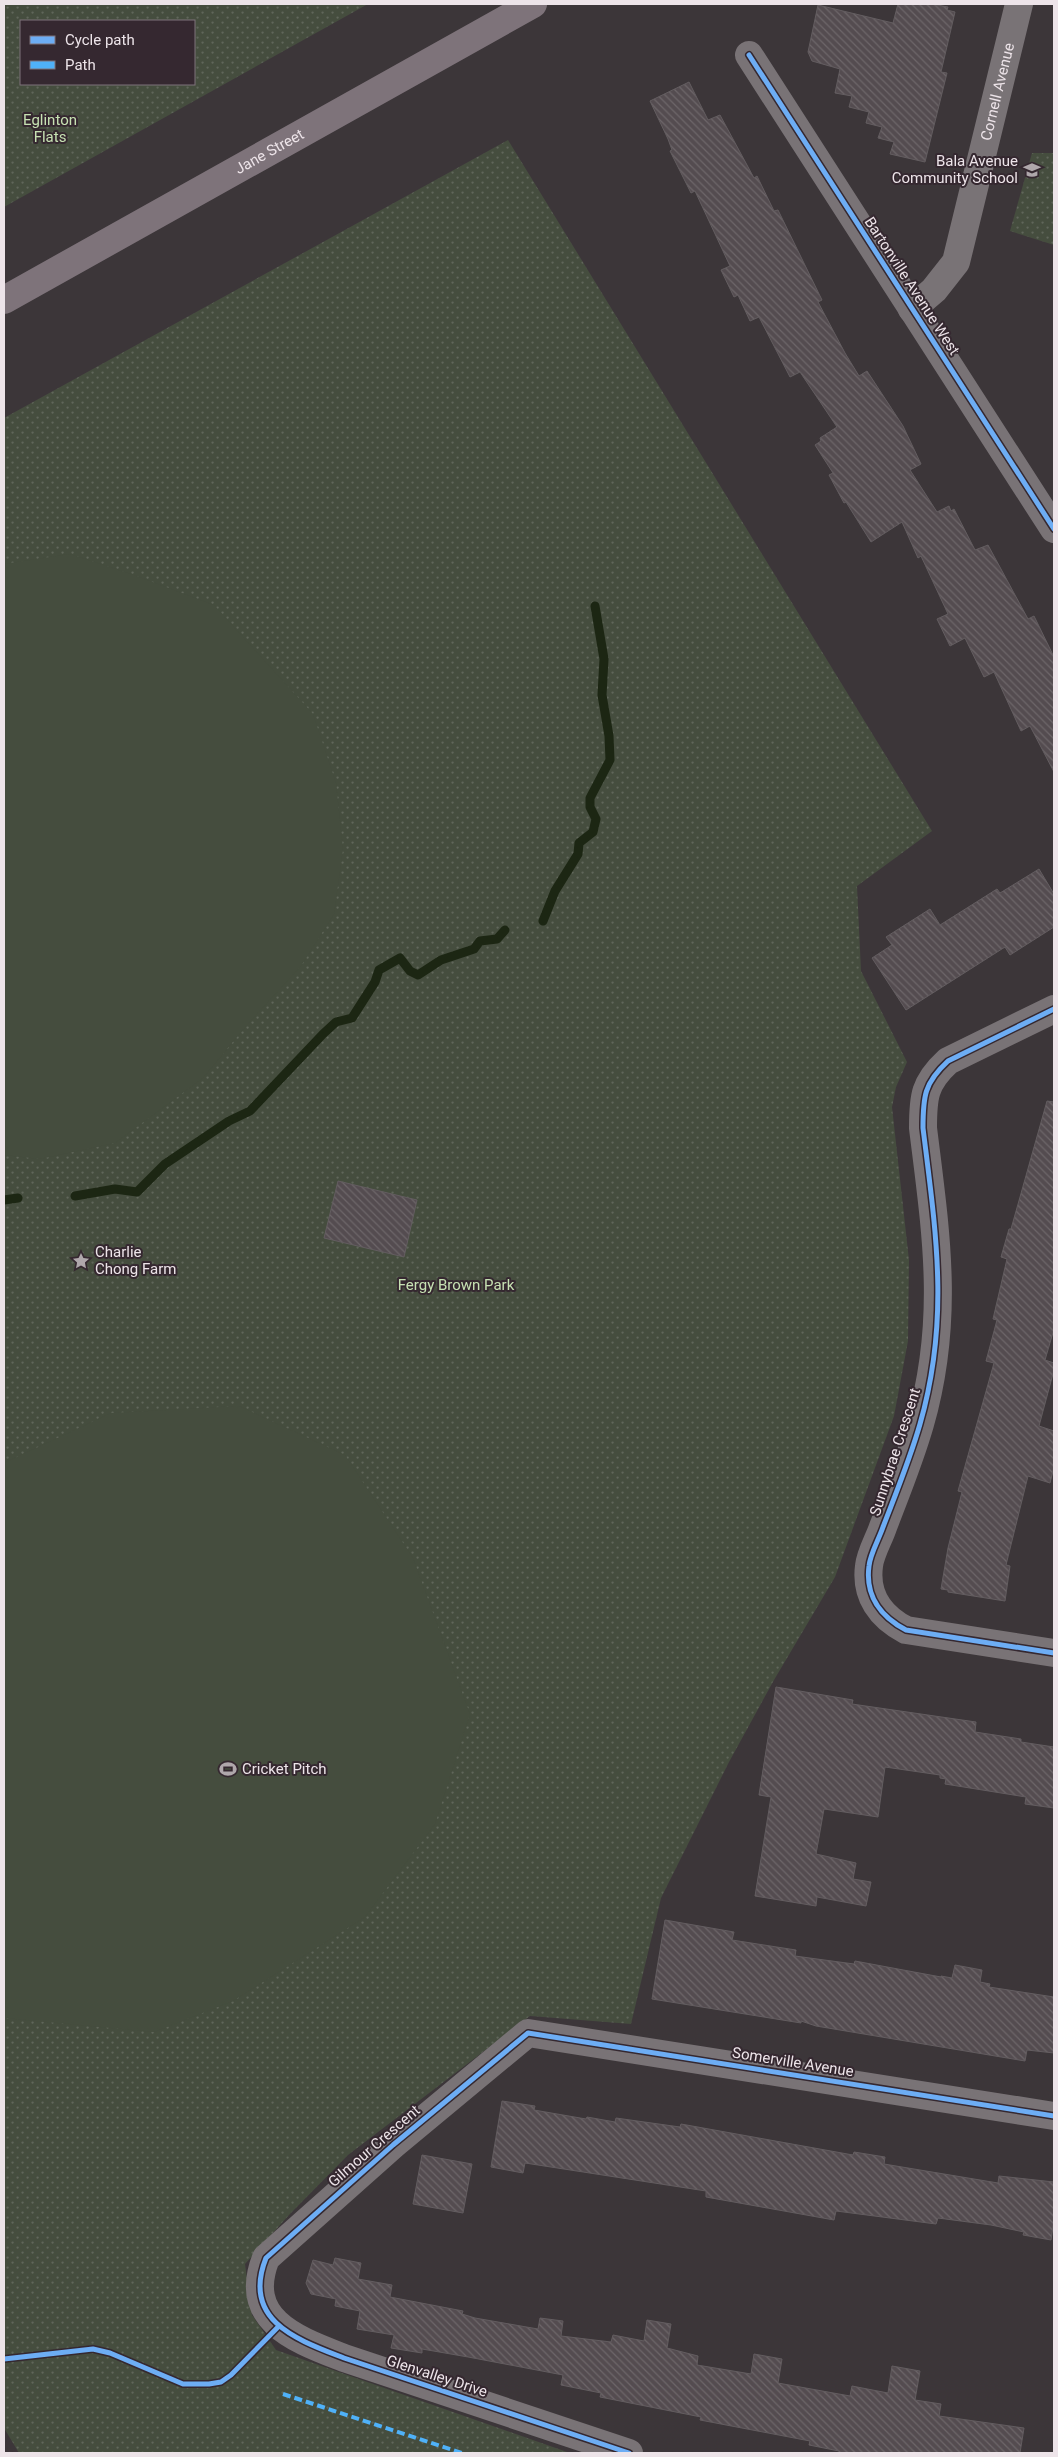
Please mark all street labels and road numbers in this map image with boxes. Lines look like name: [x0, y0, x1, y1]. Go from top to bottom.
street label: Cornell Avenue: [977, 41, 1018, 142]
street label: Jane Street: [232, 125, 307, 178]
street label: Bartonville Avenue West: [861, 214, 963, 358]
street label: Sunnybrae Crescent: [866, 1386, 924, 1518]
street label: Somerville Avenue: [731, 2044, 855, 2080]
street label: Gilmour Crescent: [324, 2101, 424, 2191]
street label: Glenvalley Drive: [384, 2351, 490, 2401]

